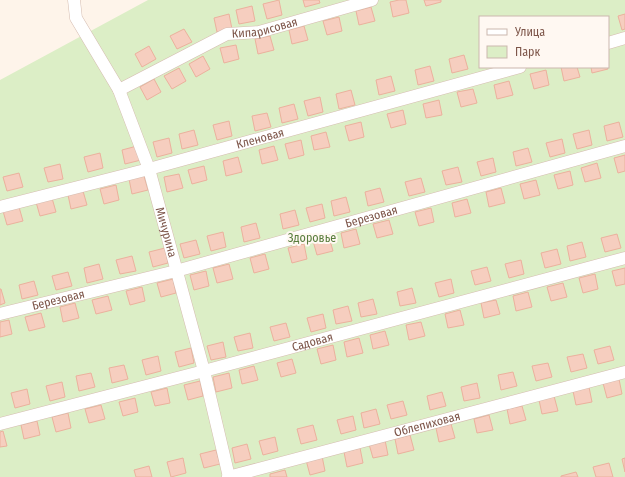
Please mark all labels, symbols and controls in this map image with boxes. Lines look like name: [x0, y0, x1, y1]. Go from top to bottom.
street label: Кипарисовая: [231, 14, 299, 41]
legend: [479, 16, 609, 68]
text: Улица: [514, 25, 545, 39]
text: Парк: [515, 45, 541, 59]
street label: Кленовая: [235, 125, 286, 152]
street label: Березовая: [344, 203, 399, 231]
street label: Мичурина: [153, 206, 180, 259]
park label: Здоровье: [288, 231, 336, 245]
street label: Березовая: [31, 287, 86, 313]
street label: Садовая: [290, 330, 334, 354]
street label: Облепиховая: [393, 409, 462, 440]

